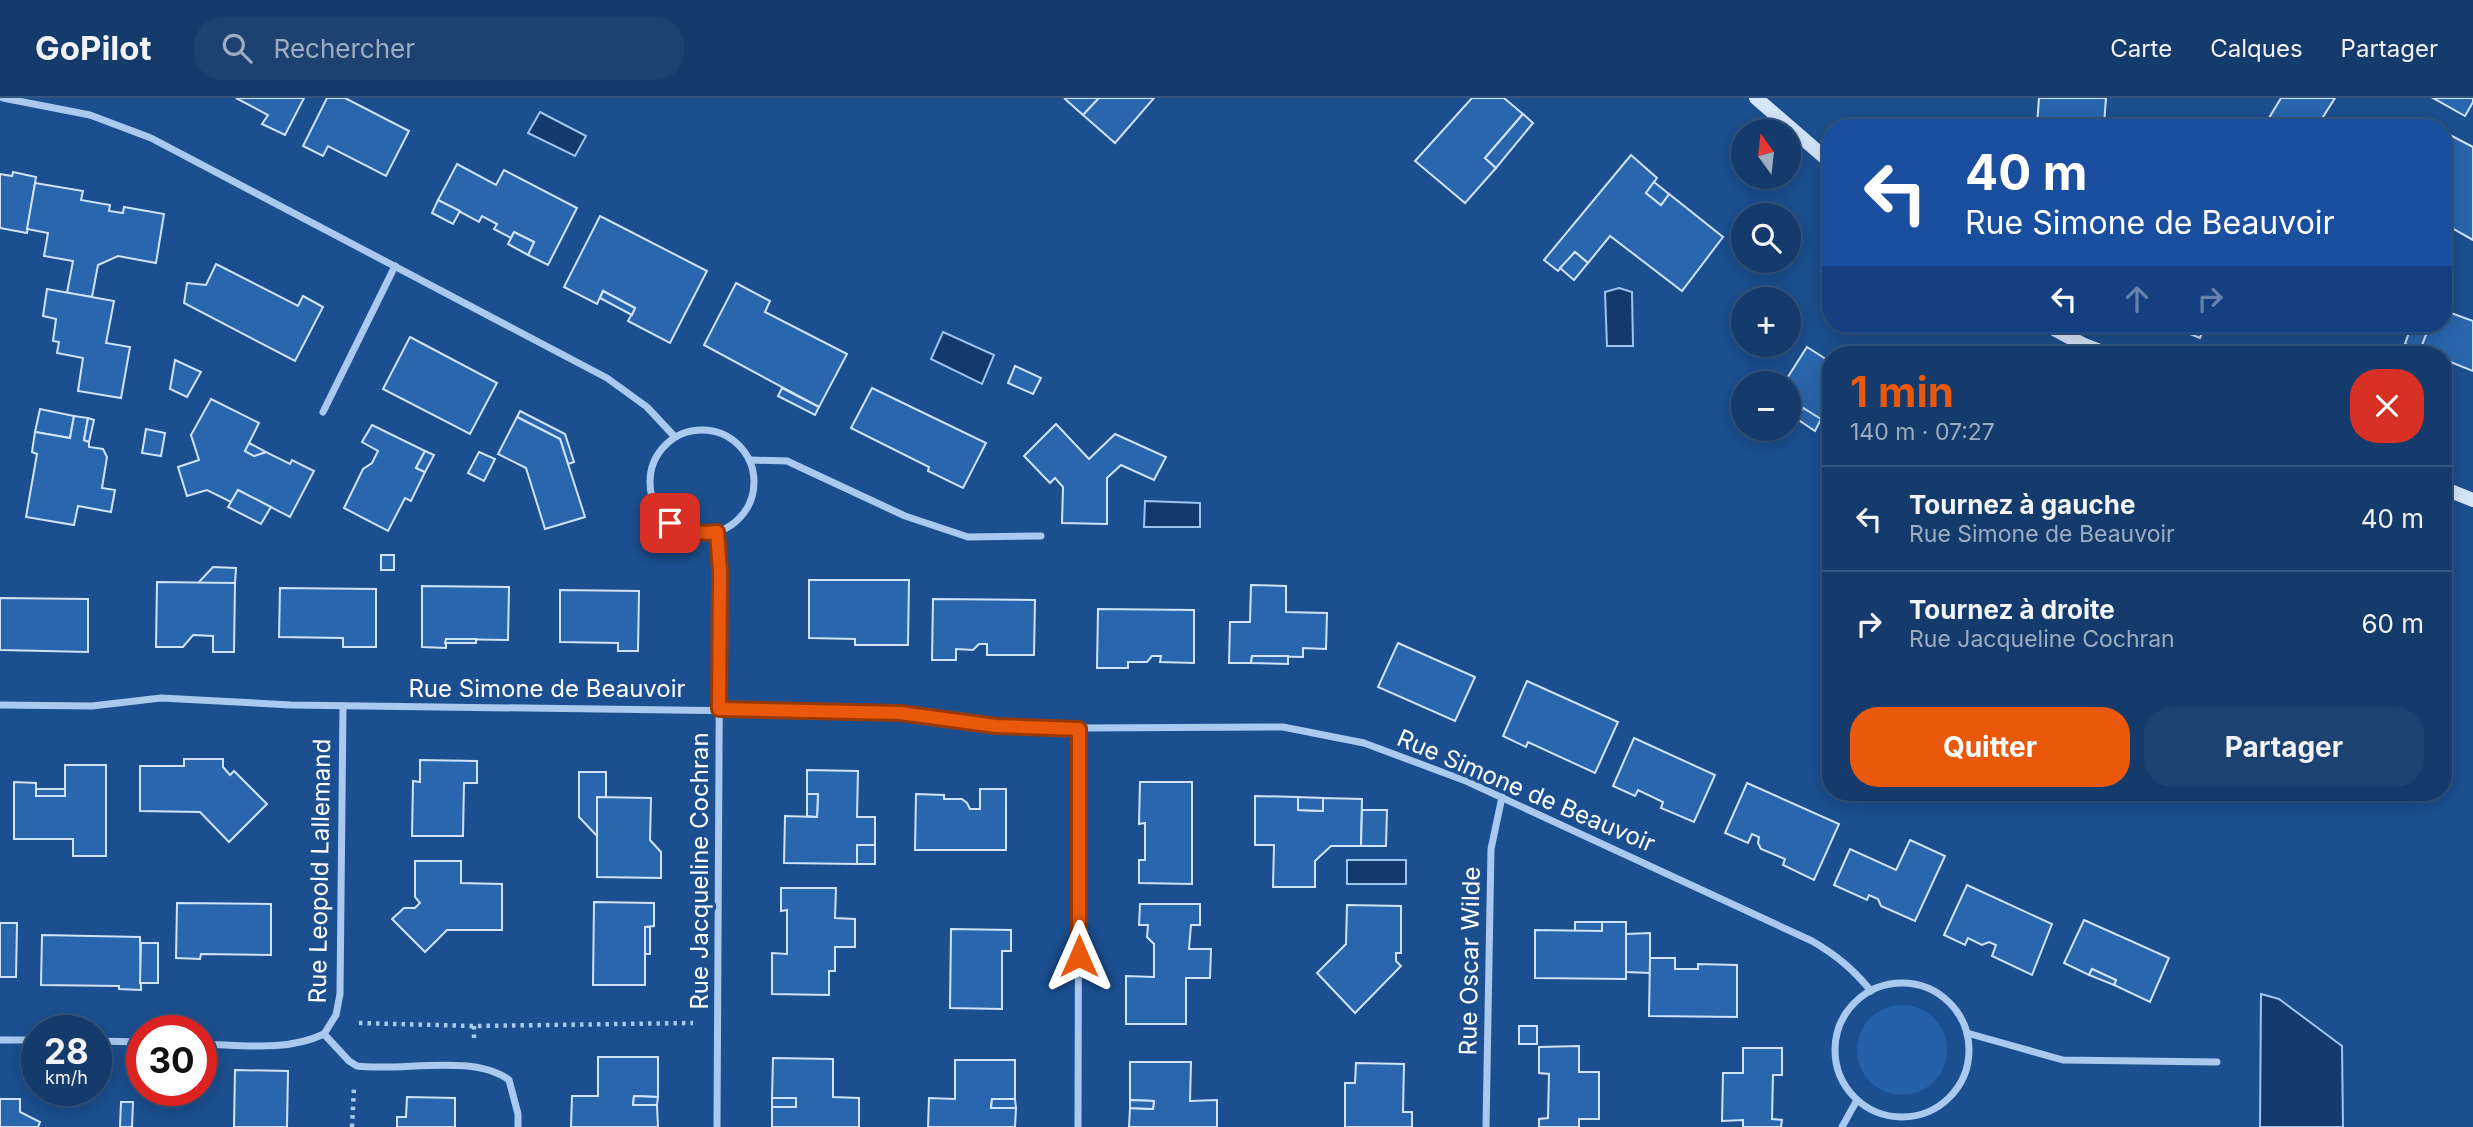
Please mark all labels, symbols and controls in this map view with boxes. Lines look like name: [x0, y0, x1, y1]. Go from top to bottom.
search box: [194, 17, 684, 80]
text: GoPilot: [35, 28, 152, 68]
icon: search: [218, 29, 256, 67]
text: Rechercher: [274, 33, 415, 64]
text: Carte: [2110, 34, 2172, 63]
text: Calques: [2210, 34, 2303, 63]
text: Partager: [2341, 34, 2438, 63]
north arrow: [1731, 119, 1801, 189]
map controls: [1731, 119, 1801, 441]
text: 40 m: [1965, 143, 2088, 202]
icon: left: [1850, 147, 1941, 238]
button: search: [1731, 203, 1801, 273]
text: Rue Simone de Beauvoir: [1965, 203, 2335, 242]
icon: left: [2045, 280, 2083, 318]
icon: ahead: [2118, 280, 2156, 318]
icon: right: [2191, 280, 2229, 318]
button: +: [1731, 287, 1801, 357]
text: 1 min: [1850, 366, 1954, 417]
button: close: [2350, 369, 2424, 443]
button: −: [1731, 371, 1801, 441]
text: 140 m · 07:27: [1850, 418, 1995, 446]
text: Tournez à gauche: [1909, 489, 2135, 520]
pin: [640, 493, 700, 553]
icon: left: [1850, 500, 1888, 538]
text: 40 m: [2361, 503, 2424, 534]
icon: arrive: [651, 504, 689, 542]
text: Rue Simone de Beauvoir: [1909, 520, 2175, 548]
text: Tournez à droite: [1909, 594, 2115, 625]
icon: right: [1850, 605, 1888, 643]
text: 60 m: [2361, 608, 2424, 639]
text: Rue Jacqueline Cochran: [1909, 625, 2175, 653]
street label: Rue Simone de Beauvoir: [408, 674, 686, 703]
button: Quitter: [1850, 707, 2130, 787]
button: Partager: [2144, 707, 2424, 787]
street label: Rue Simone de Beauvoir: [1393, 723, 1659, 858]
street label: Rue Jacqueline Cochran: [685, 732, 714, 1010]
street label: Rue Leopold Lallemand: [303, 738, 336, 1004]
street label: Rue Oscar Wilde: [1453, 866, 1486, 1056]
position arrow: [1042, 919, 1116, 993]
speed limit sign: 30: [126, 1015, 217, 1106]
text: 28: [44, 1030, 89, 1072]
text: km/h: [45, 1067, 88, 1088]

